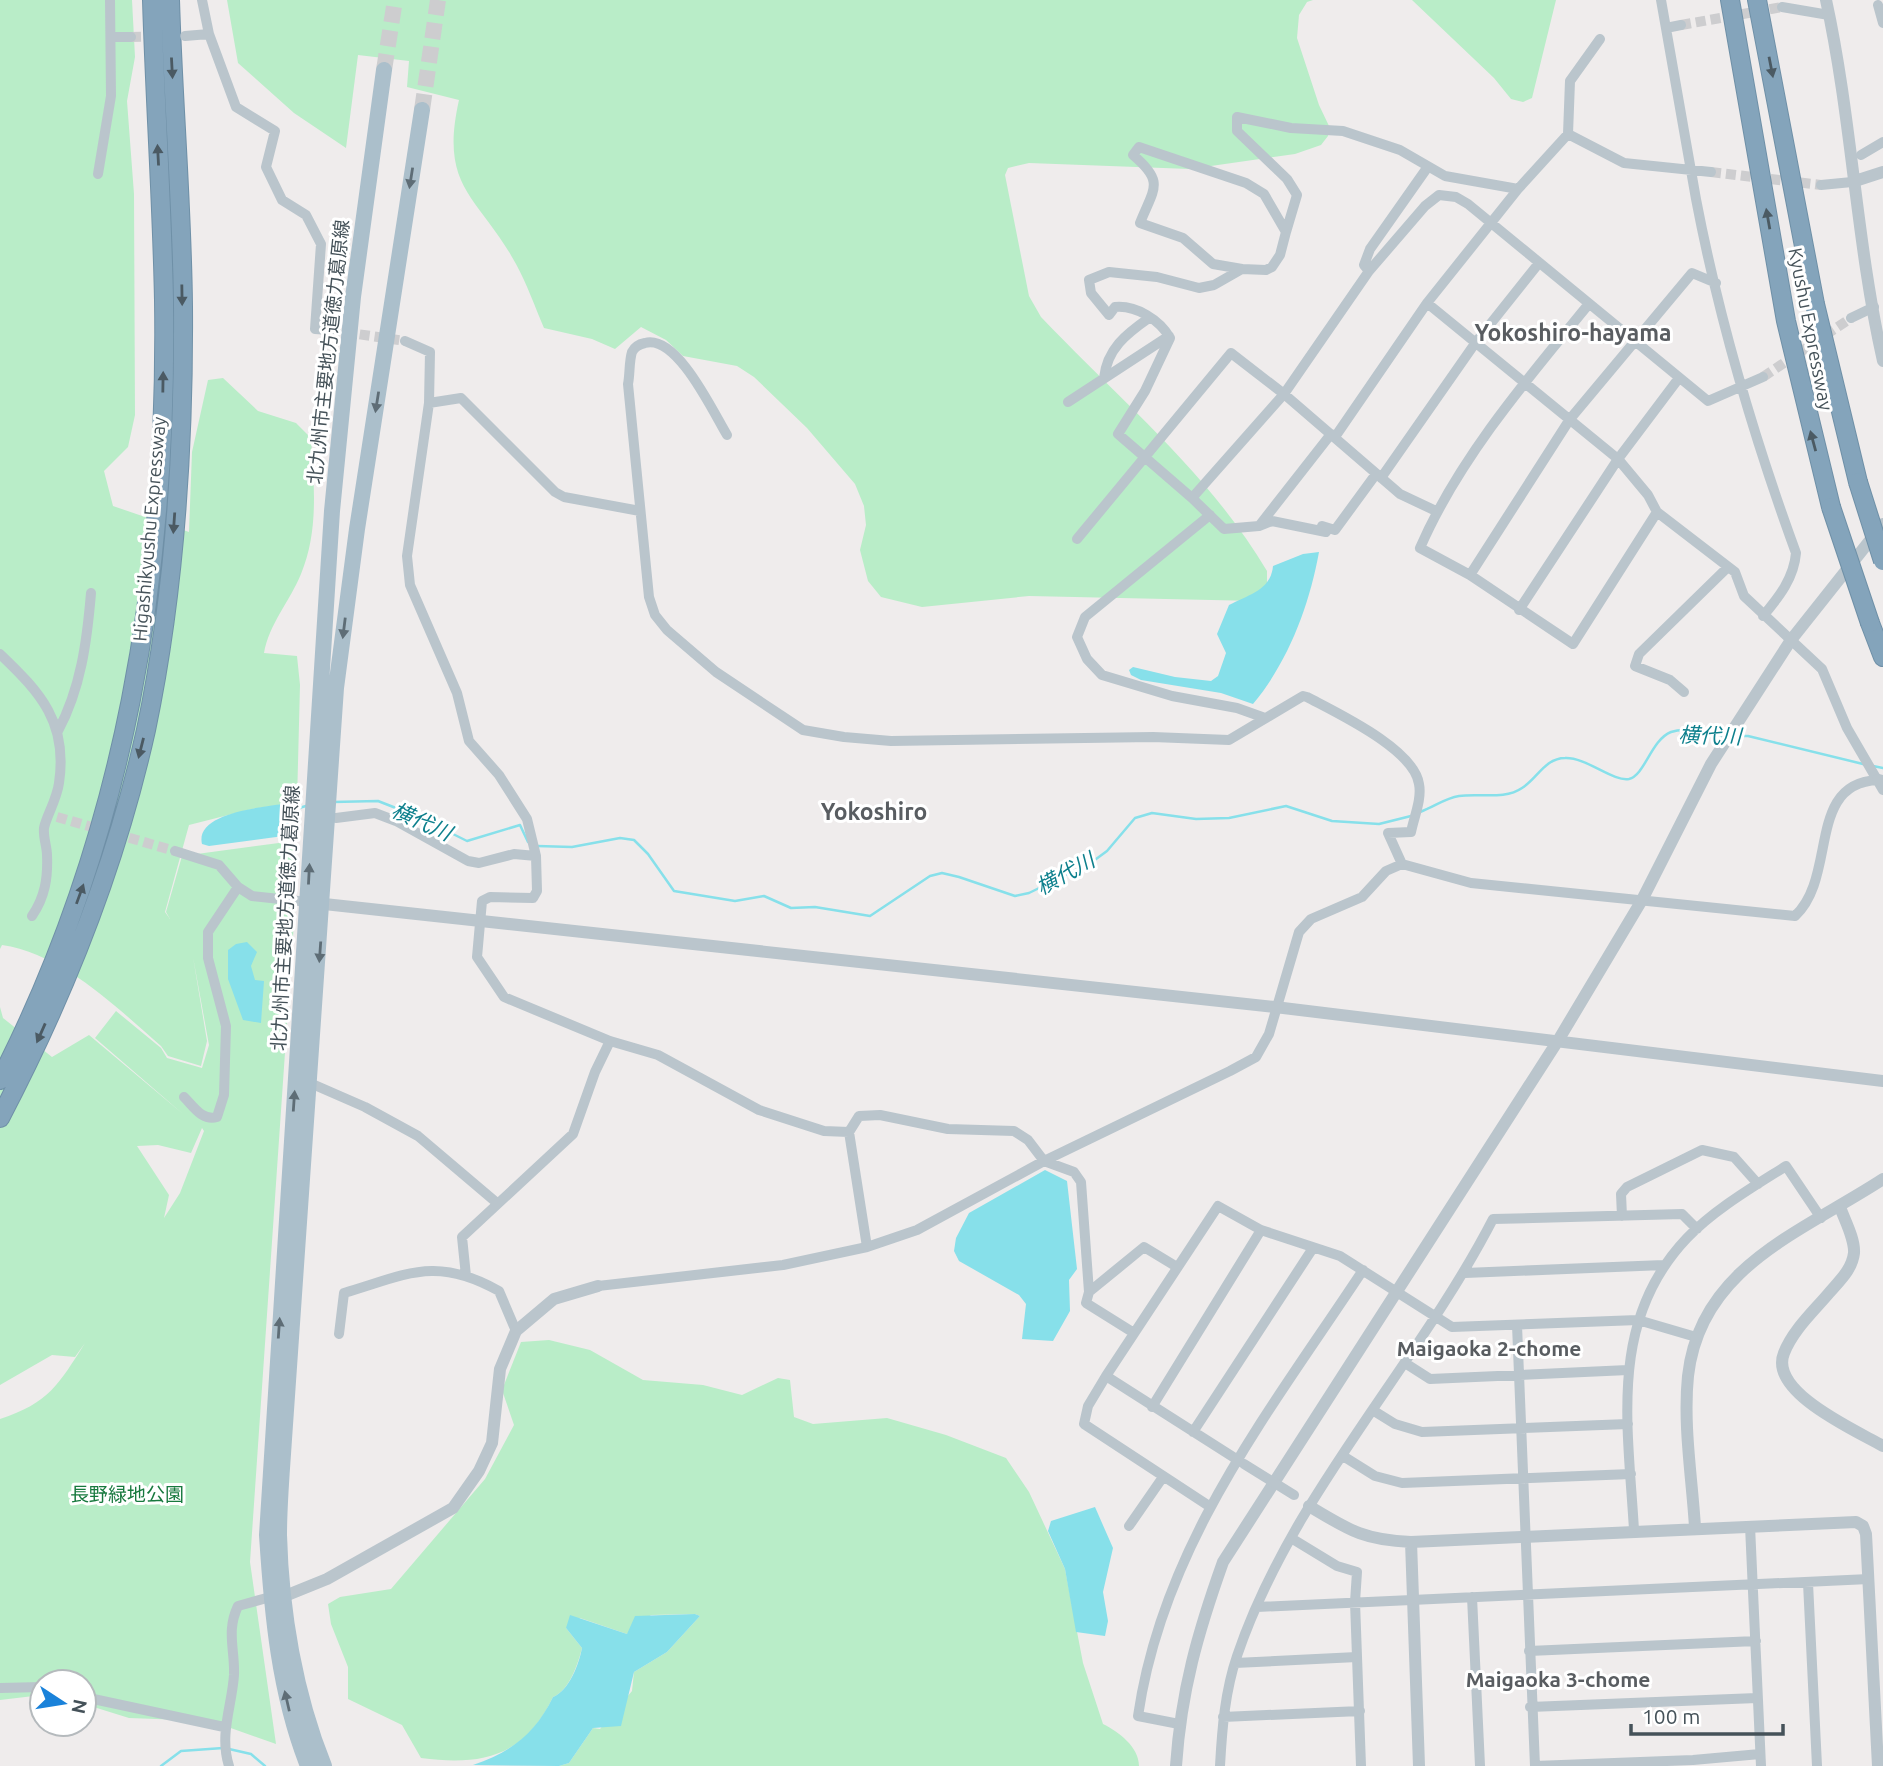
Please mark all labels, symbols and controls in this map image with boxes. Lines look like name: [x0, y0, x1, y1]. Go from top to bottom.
one-way arrow: [1765, 56, 1776, 78]
one-way arrow: [167, 57, 178, 79]
one-way arrow: [153, 144, 164, 166]
one-way arrow: [406, 167, 417, 189]
one-way arrow: [1762, 208, 1773, 230]
street label: 北九州市主要地方道徳力葛原線: [303, 219, 353, 485]
street label: Kyushu Expressway: [1784, 246, 1838, 412]
one-way arrow: [177, 285, 188, 307]
district label: Yokoshiro-hayama: [1475, 320, 1671, 345]
one-way arrow: [157, 371, 168, 393]
one-way arrow: [371, 392, 382, 414]
street label: Higashikyushu Expressway: [128, 416, 170, 642]
one-way arrow: [1808, 431, 1818, 452]
one-way arrow: [168, 512, 179, 534]
one-way arrow: [339, 617, 350, 639]
water label: 横代川: [1678, 722, 1744, 748]
one-way arrow: [135, 737, 146, 759]
street label: 北九州市主要地方道徳力葛原線: [267, 785, 303, 1051]
water label: 横代川: [388, 797, 457, 846]
district label: Yokoshiro: [821, 799, 927, 824]
water label: 横代川: [1032, 846, 1100, 899]
one-way arrow: [304, 863, 315, 885]
one-way arrow: [75, 884, 86, 905]
one-way arrow: [314, 941, 325, 963]
one-way arrow: [36, 1023, 47, 1044]
one-way arrow: [289, 1090, 300, 1112]
one-way arrow: [274, 1317, 285, 1339]
district label: Maigaoka 2-chome: [1397, 1336, 1581, 1360]
park label: 長野緑地公園: [70, 1483, 184, 1505]
district label: Maigaoka 3-chome: [1466, 1667, 1650, 1691]
north arrow: [28, 1668, 98, 1738]
one-way arrow: [282, 1690, 293, 1712]
scale bar: [1631, 1692, 1783, 1736]
text: N: [67, 1697, 92, 1716]
text: 100 m: [1642, 1704, 1700, 1728]

